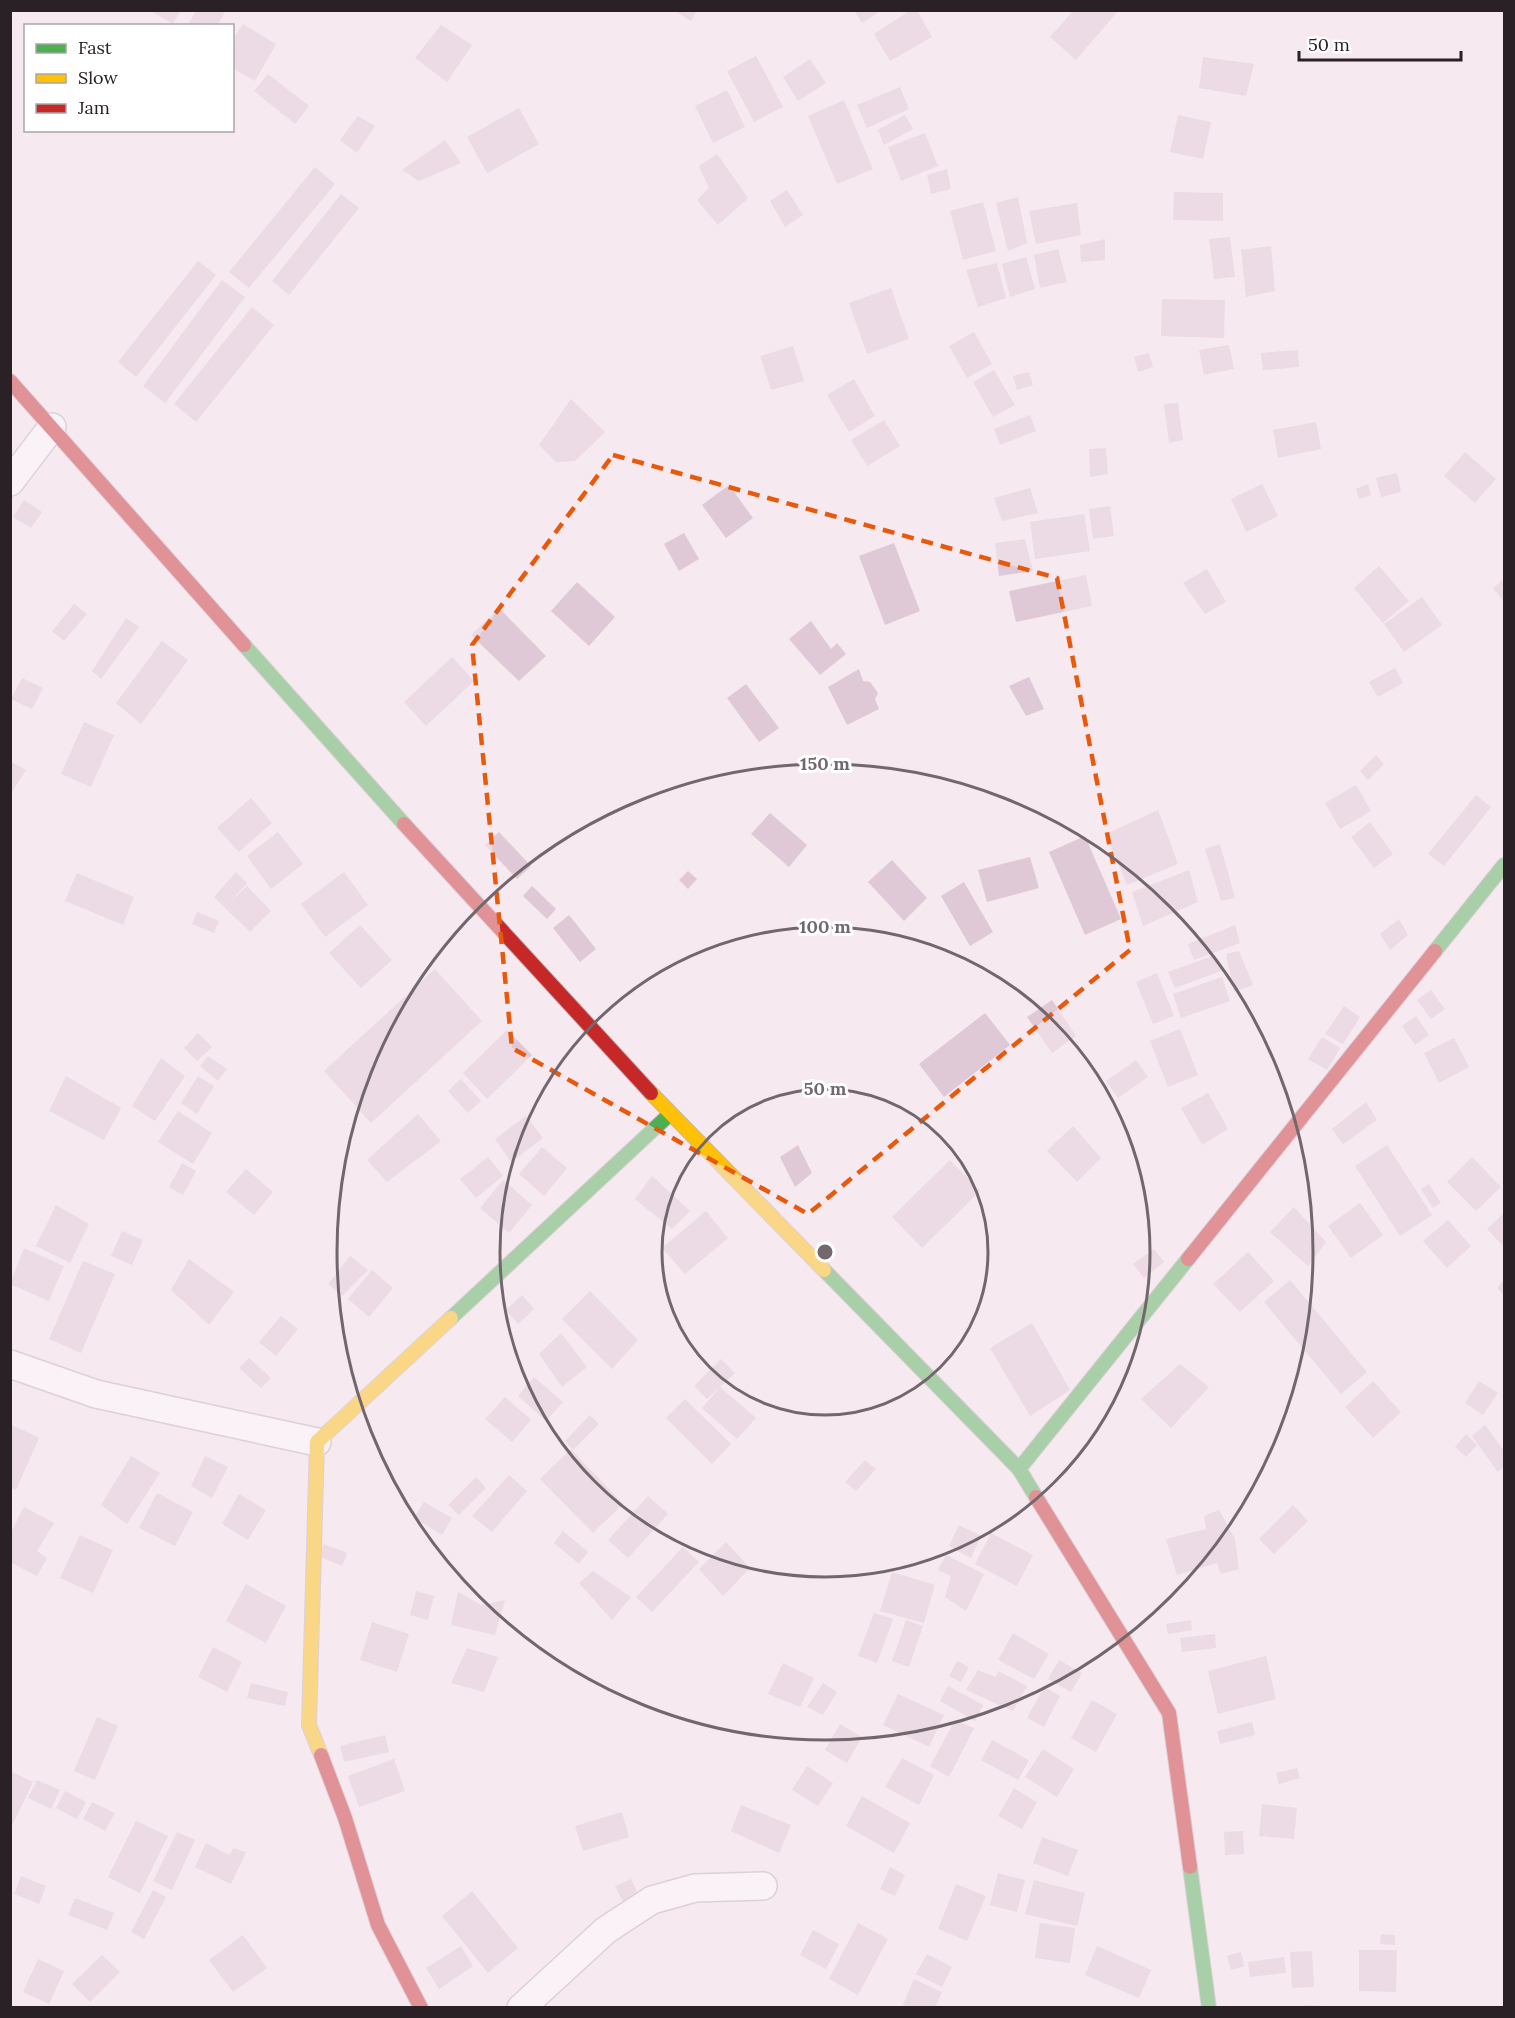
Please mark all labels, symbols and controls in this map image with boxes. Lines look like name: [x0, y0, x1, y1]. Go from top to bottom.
legend: [24, 24, 234, 132]
scale bar: [1299, 24, 1461, 62]
text: 50 m: [1308, 33, 1350, 56]
text: Fast: [78, 36, 112, 59]
text: Slow: [78, 66, 118, 89]
text: Jam: [77, 96, 110, 119]
text: 150 m: [800, 752, 850, 775]
text: 100 m: [799, 915, 851, 938]
text: 50 m: [804, 1077, 847, 1100]
centre of rings: [815, 1242, 835, 1262]

